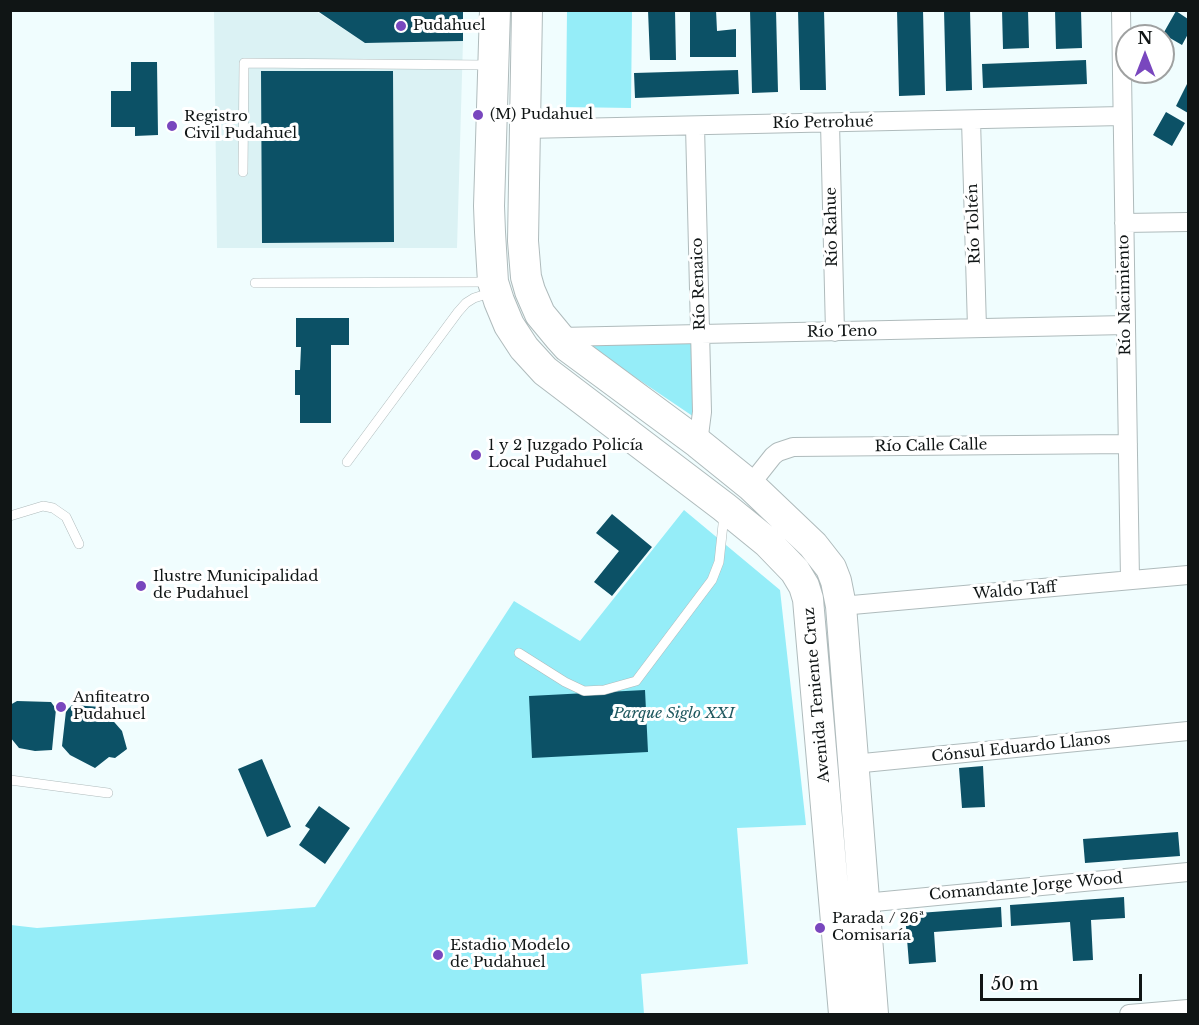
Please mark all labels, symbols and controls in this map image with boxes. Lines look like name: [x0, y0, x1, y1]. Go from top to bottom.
place label: Pudahuel: [413, 17, 486, 35]
marker: Pudahuel: [394, 19, 408, 33]
north arrow: [1115, 24, 1175, 84]
text: N: [1137, 28, 1153, 48]
place label: (M) Pudahuel: [490, 106, 593, 124]
place label: Registro Civil Pudahuel: [184, 108, 297, 143]
marker: (M) Pudahuel: [471, 108, 485, 122]
street label: Río Petrohué: [772, 113, 874, 133]
marker: Registro Civil Pudahuel: [165, 119, 179, 133]
street label: Río Toltén: [964, 183, 984, 265]
street label: Río Rahue: [822, 187, 842, 267]
street label: Río Nacimiento: [1115, 234, 1135, 356]
street label: Río Renaico: [688, 237, 710, 331]
street label: Río Teno: [807, 322, 877, 342]
street label: Río Calle Calle: [874, 436, 988, 456]
place label: 1 y 2 Juzgado Policía Local Pudahuel: [488, 437, 643, 472]
marker: 1 y 2 Juzgado Policía Local Pudahuel: [469, 448, 483, 462]
place label: Ilustre Municipalidad de Pudahuel: [153, 568, 318, 603]
street label: Waldo Taff: [973, 578, 1057, 604]
marker: Ilustre Municipalidad de Pudahuel: [134, 579, 148, 593]
street label: Avenida Teniente Cruz: [800, 607, 834, 783]
place label: Anfiteatro Pudahuel: [73, 689, 150, 724]
marker: Anfiteatro Pudahuel: [54, 700, 68, 714]
park label: Parque Siglo XXI: [613, 705, 735, 723]
street label: Cónsul Eduardo Llanos: [931, 730, 1111, 766]
street label: Comandante Jorge Wood: [928, 870, 1124, 904]
place label: Parada / 26ª Comisaría: [832, 910, 924, 945]
marker: Parada / 26ª Comisaría: [813, 921, 827, 935]
place label: Estadio Modelo de Pudahuel: [450, 937, 570, 972]
marker: Estadio Modelo de Pudahuel: [431, 948, 445, 962]
scale bar: [983, 962, 1145, 1000]
text: 50 m: [991, 973, 1039, 995]

